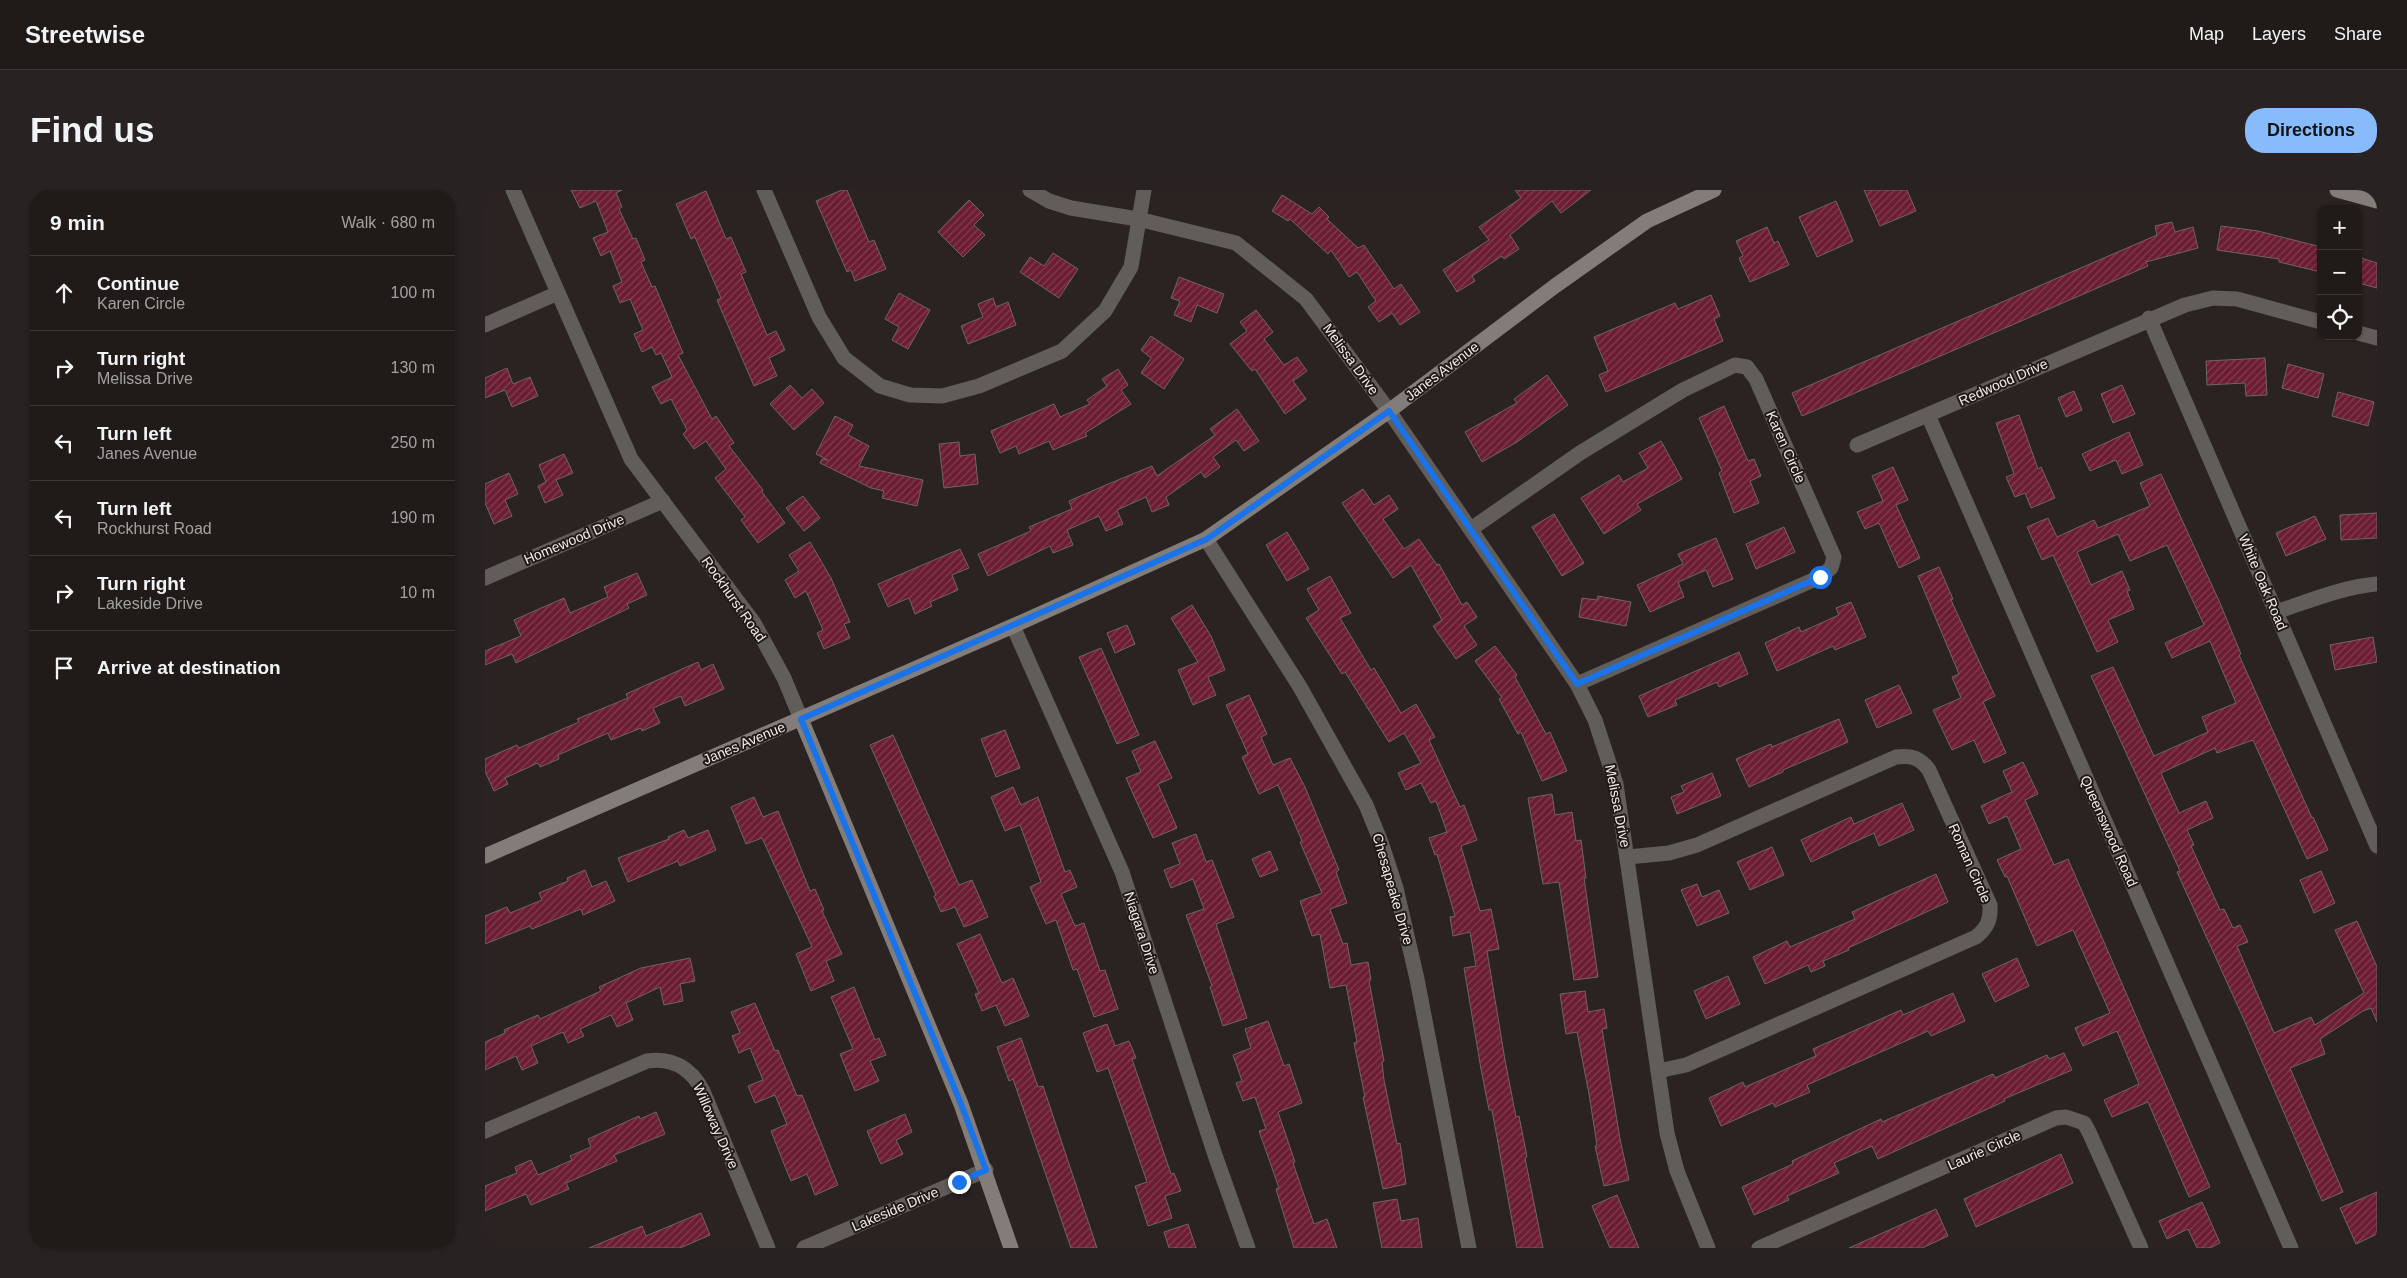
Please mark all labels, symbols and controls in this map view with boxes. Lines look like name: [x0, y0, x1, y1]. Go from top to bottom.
text: Streetwise: [25, 21, 145, 48]
text: Map: [2189, 24, 2224, 44]
text: Layers: [2252, 24, 2306, 44]
text: Share: [2334, 24, 2382, 44]
button: Directions: [2245, 108, 2377, 153]
text: Find us: [30, 110, 154, 149]
map controls: [2317, 205, 2362, 340]
button: +: [2317, 205, 2362, 250]
text: 9 min: [50, 211, 105, 234]
text: Walk · 680 m: [341, 214, 435, 231]
button: −: [2317, 250, 2362, 295]
text: Continue: [97, 273, 179, 294]
icon: ahead: [50, 279, 78, 307]
text: 100 m: [391, 284, 435, 301]
text: Karen Circle: [97, 295, 185, 312]
button: locate: [2317, 295, 2362, 340]
street label: Melissa Drive: [1320, 320, 1382, 398]
street label: Janes Avenue: [1402, 338, 1482, 404]
text: Turn right: [97, 348, 185, 369]
icon: right: [50, 354, 78, 382]
street label: Redwood Drive: [1956, 355, 2050, 409]
text: 130 m: [391, 359, 435, 376]
text: Melissa Drive: [97, 370, 193, 387]
street label: Karen Circle: [1763, 409, 1809, 486]
text: Turn left: [97, 423, 172, 444]
icon: left: [50, 429, 78, 457]
text: 250 m: [391, 434, 435, 451]
text: Janes Avenue: [97, 445, 197, 462]
text: Turn left: [97, 498, 172, 519]
icon: left: [50, 504, 78, 532]
text: 190 m: [391, 509, 435, 526]
street label: Homewood Drive: [521, 511, 627, 567]
text: Rockhurst Road: [97, 520, 212, 537]
street label: White Oak Road: [2236, 532, 2290, 632]
street label: Rockhurst Road: [699, 553, 769, 645]
route start: [1809, 566, 1832, 589]
text: Turn right: [97, 573, 185, 594]
icon: right: [50, 579, 78, 607]
text: 10 m: [399, 584, 435, 601]
text: Lakeside Drive: [97, 595, 203, 612]
icon: arrive: [50, 654, 78, 682]
text: Arrive at destination: [97, 657, 281, 678]
street label: Janes Avenue: [701, 718, 788, 768]
street label: Melissa Drive: [1602, 763, 1634, 849]
street label: Queenswood Road: [2077, 773, 2141, 889]
street label: Roman Circle: [1945, 821, 1995, 905]
street label: Chesapeake Drive: [1369, 831, 1417, 947]
street label: Niagara Drive: [1121, 890, 1163, 976]
street label: Willoway Drive: [690, 1081, 742, 1171]
street label: Laurie Circle: [1945, 1127, 2023, 1173]
route end: [948, 1171, 971, 1194]
street label: Lakeside Drive: [849, 1183, 941, 1234]

